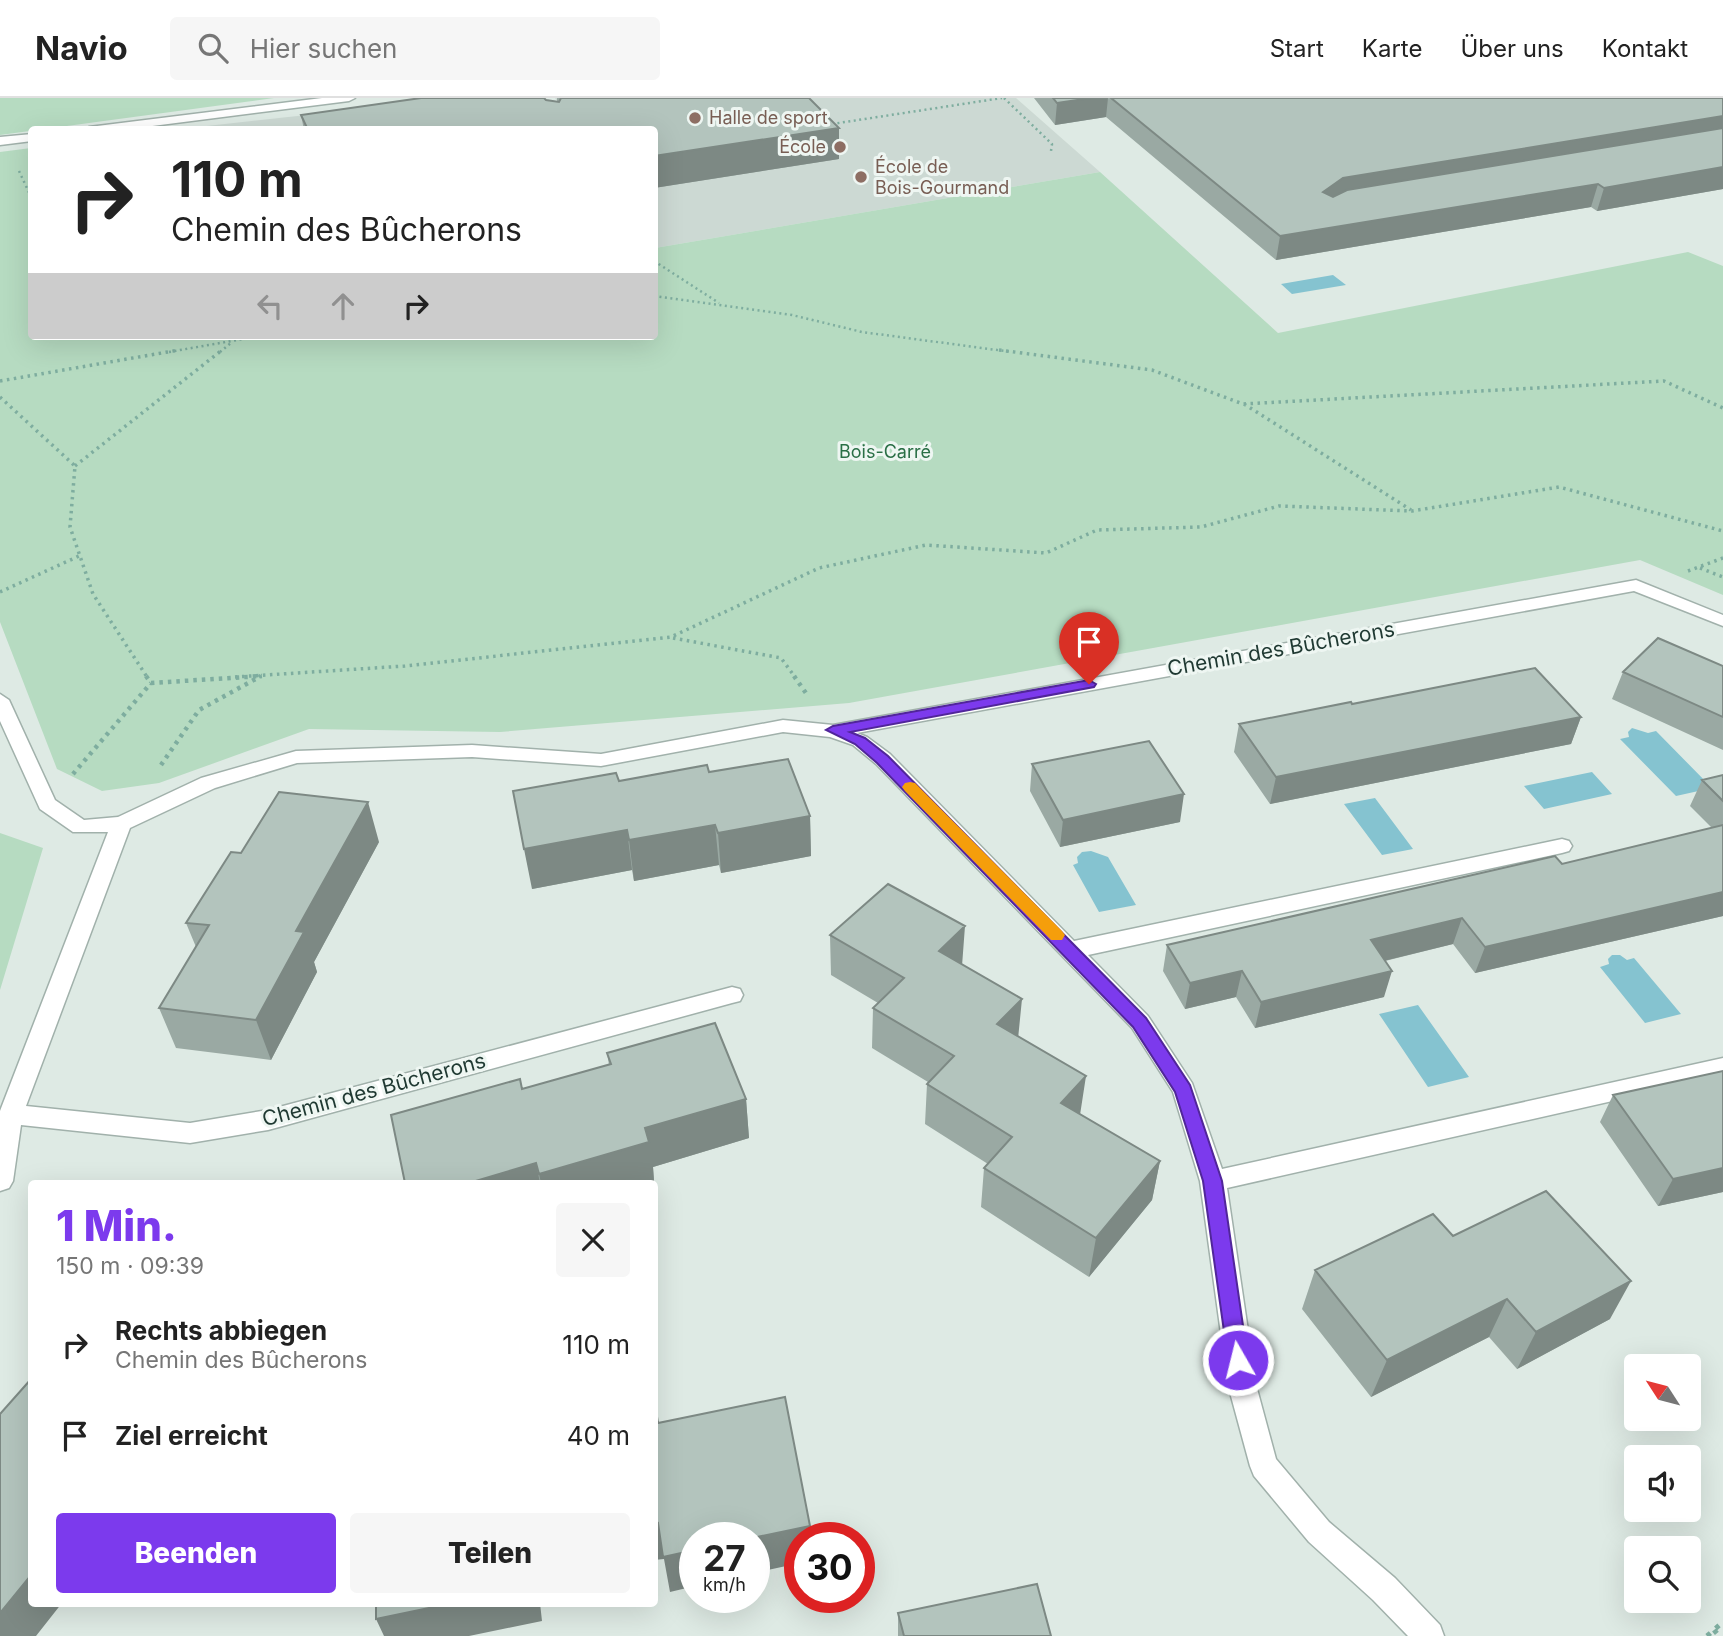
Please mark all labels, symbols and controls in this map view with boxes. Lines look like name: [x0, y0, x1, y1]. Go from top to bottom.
search box: [170, 17, 660, 80]
text: Navio: [35, 28, 128, 68]
icon: search: [194, 29, 232, 67]
text: Hier suchen: [250, 33, 397, 64]
text: Start: [1270, 34, 1324, 63]
text: Karte: [1362, 34, 1422, 63]
text: Über uns: [1460, 34, 1564, 63]
text: Kontakt: [1602, 34, 1688, 63]
place label: Halle de sport: [709, 107, 828, 128]
marker: Halle de sport: [687, 110, 703, 126]
place label: École: [779, 135, 826, 157]
marker: École: [832, 139, 848, 155]
text: 110 m: [171, 150, 303, 209]
icon: right: [56, 154, 147, 245]
place label: École de Bois-Gourmand: [875, 155, 1009, 198]
marker: École de Bois-Gourmand: [853, 169, 869, 185]
text: Chemin des Bûcherons: [171, 210, 522, 249]
icon: left: [251, 287, 289, 325]
icon: ahead: [324, 287, 362, 325]
icon: right: [397, 287, 435, 325]
park label: Bois-Carré: [839, 441, 931, 462]
pin: [1059, 612, 1119, 684]
street label: Chemin des Bûcherons: [1165, 616, 1397, 681]
icon: arrive: [1070, 623, 1108, 661]
street label: Chemin des Bûcherons: [259, 1048, 488, 1131]
text: 1 Min.: [56, 1200, 177, 1251]
button: close: [556, 1203, 630, 1277]
text: 150 m · 09:39: [56, 1252, 204, 1280]
text: Rechts abbiegen: [115, 1315, 327, 1346]
position arrow: [1201, 1323, 1275, 1397]
icon: right: [56, 1326, 94, 1364]
text: 110 m: [562, 1329, 630, 1360]
text: Chemin des Bûcherons: [115, 1346, 367, 1374]
north arrow: [1624, 1354, 1701, 1432]
map controls: [1624, 1354, 1701, 1613]
icon: arrive: [56, 1417, 94, 1455]
text: Ziel erreicht: [115, 1420, 268, 1451]
text: 40 m: [567, 1420, 630, 1451]
button: sound: [1624, 1445, 1701, 1522]
button: Beenden: [56, 1513, 336, 1593]
button: Teilen: [350, 1513, 630, 1593]
speed limit sign: 30: [784, 1522, 875, 1613]
button: search: [1624, 1536, 1701, 1613]
text: 27: [703, 1537, 746, 1579]
text: km/h: [703, 1574, 746, 1595]

